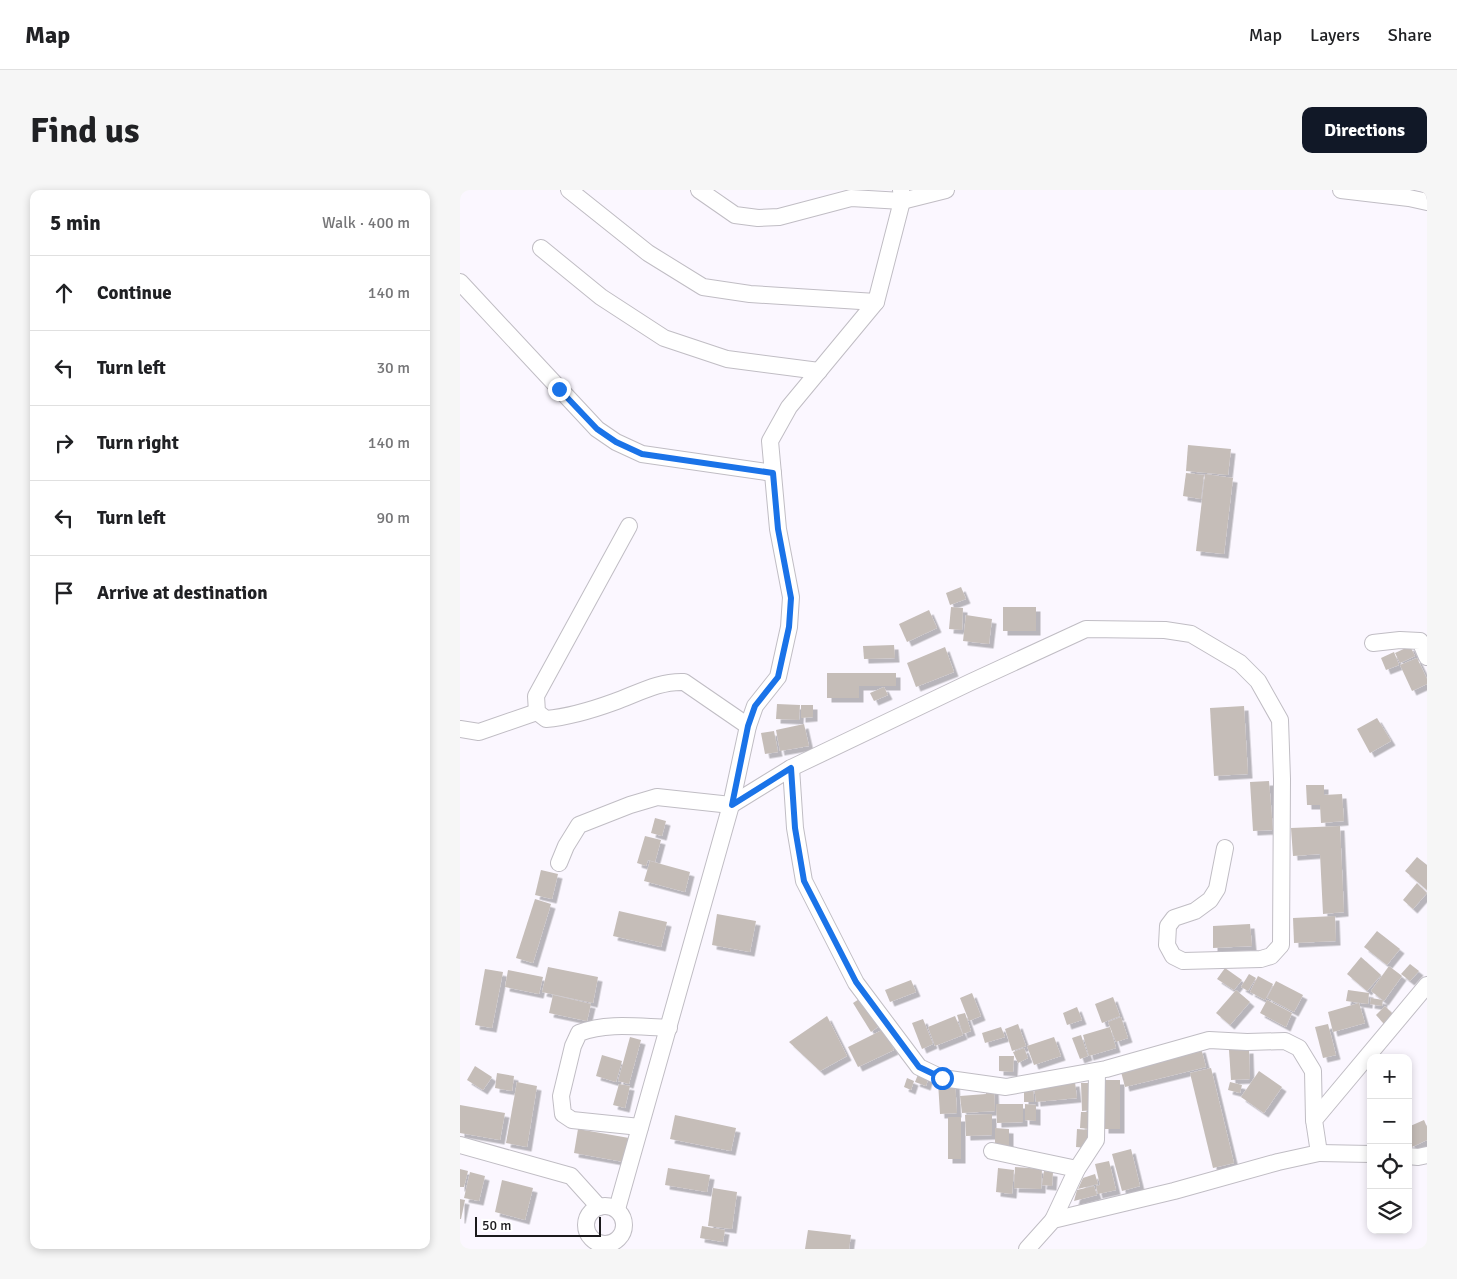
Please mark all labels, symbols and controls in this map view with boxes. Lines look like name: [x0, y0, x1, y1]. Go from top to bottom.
text: Map: [25, 20, 70, 50]
text: Map: [1249, 24, 1282, 46]
text: Layers: [1310, 24, 1360, 46]
text: Share: [1388, 24, 1432, 46]
button: Directions: [1302, 107, 1427, 153]
text: Find us: [30, 109, 140, 152]
text: 5 min: [50, 210, 101, 236]
text: Walk · 400 m: [322, 213, 410, 233]
icon: ahead: [50, 279, 78, 307]
text: Continue: [97, 281, 172, 305]
text: 140 m: [368, 283, 410, 303]
icon: left: [50, 354, 78, 382]
text: Turn left: [97, 356, 166, 380]
text: 30 m: [376, 358, 410, 378]
route end: [548, 378, 571, 401]
icon: right: [50, 429, 78, 457]
text: Turn right: [97, 431, 179, 455]
text: 140 m: [368, 433, 410, 453]
icon: left: [50, 504, 78, 532]
text: Turn left: [97, 506, 166, 530]
text: 90 m: [376, 508, 410, 528]
icon: arrive: [50, 579, 78, 607]
text: Arrive at destination: [97, 581, 268, 605]
map controls: [1367, 1054, 1412, 1234]
button: +: [1367, 1054, 1412, 1099]
route start: [931, 1067, 954, 1090]
button: −: [1367, 1099, 1412, 1144]
button: locate: [1367, 1144, 1412, 1189]
button: layers: [1367, 1189, 1412, 1234]
scale bar: [475, 1214, 601, 1237]
text: 50 m: [482, 1217, 511, 1234]

